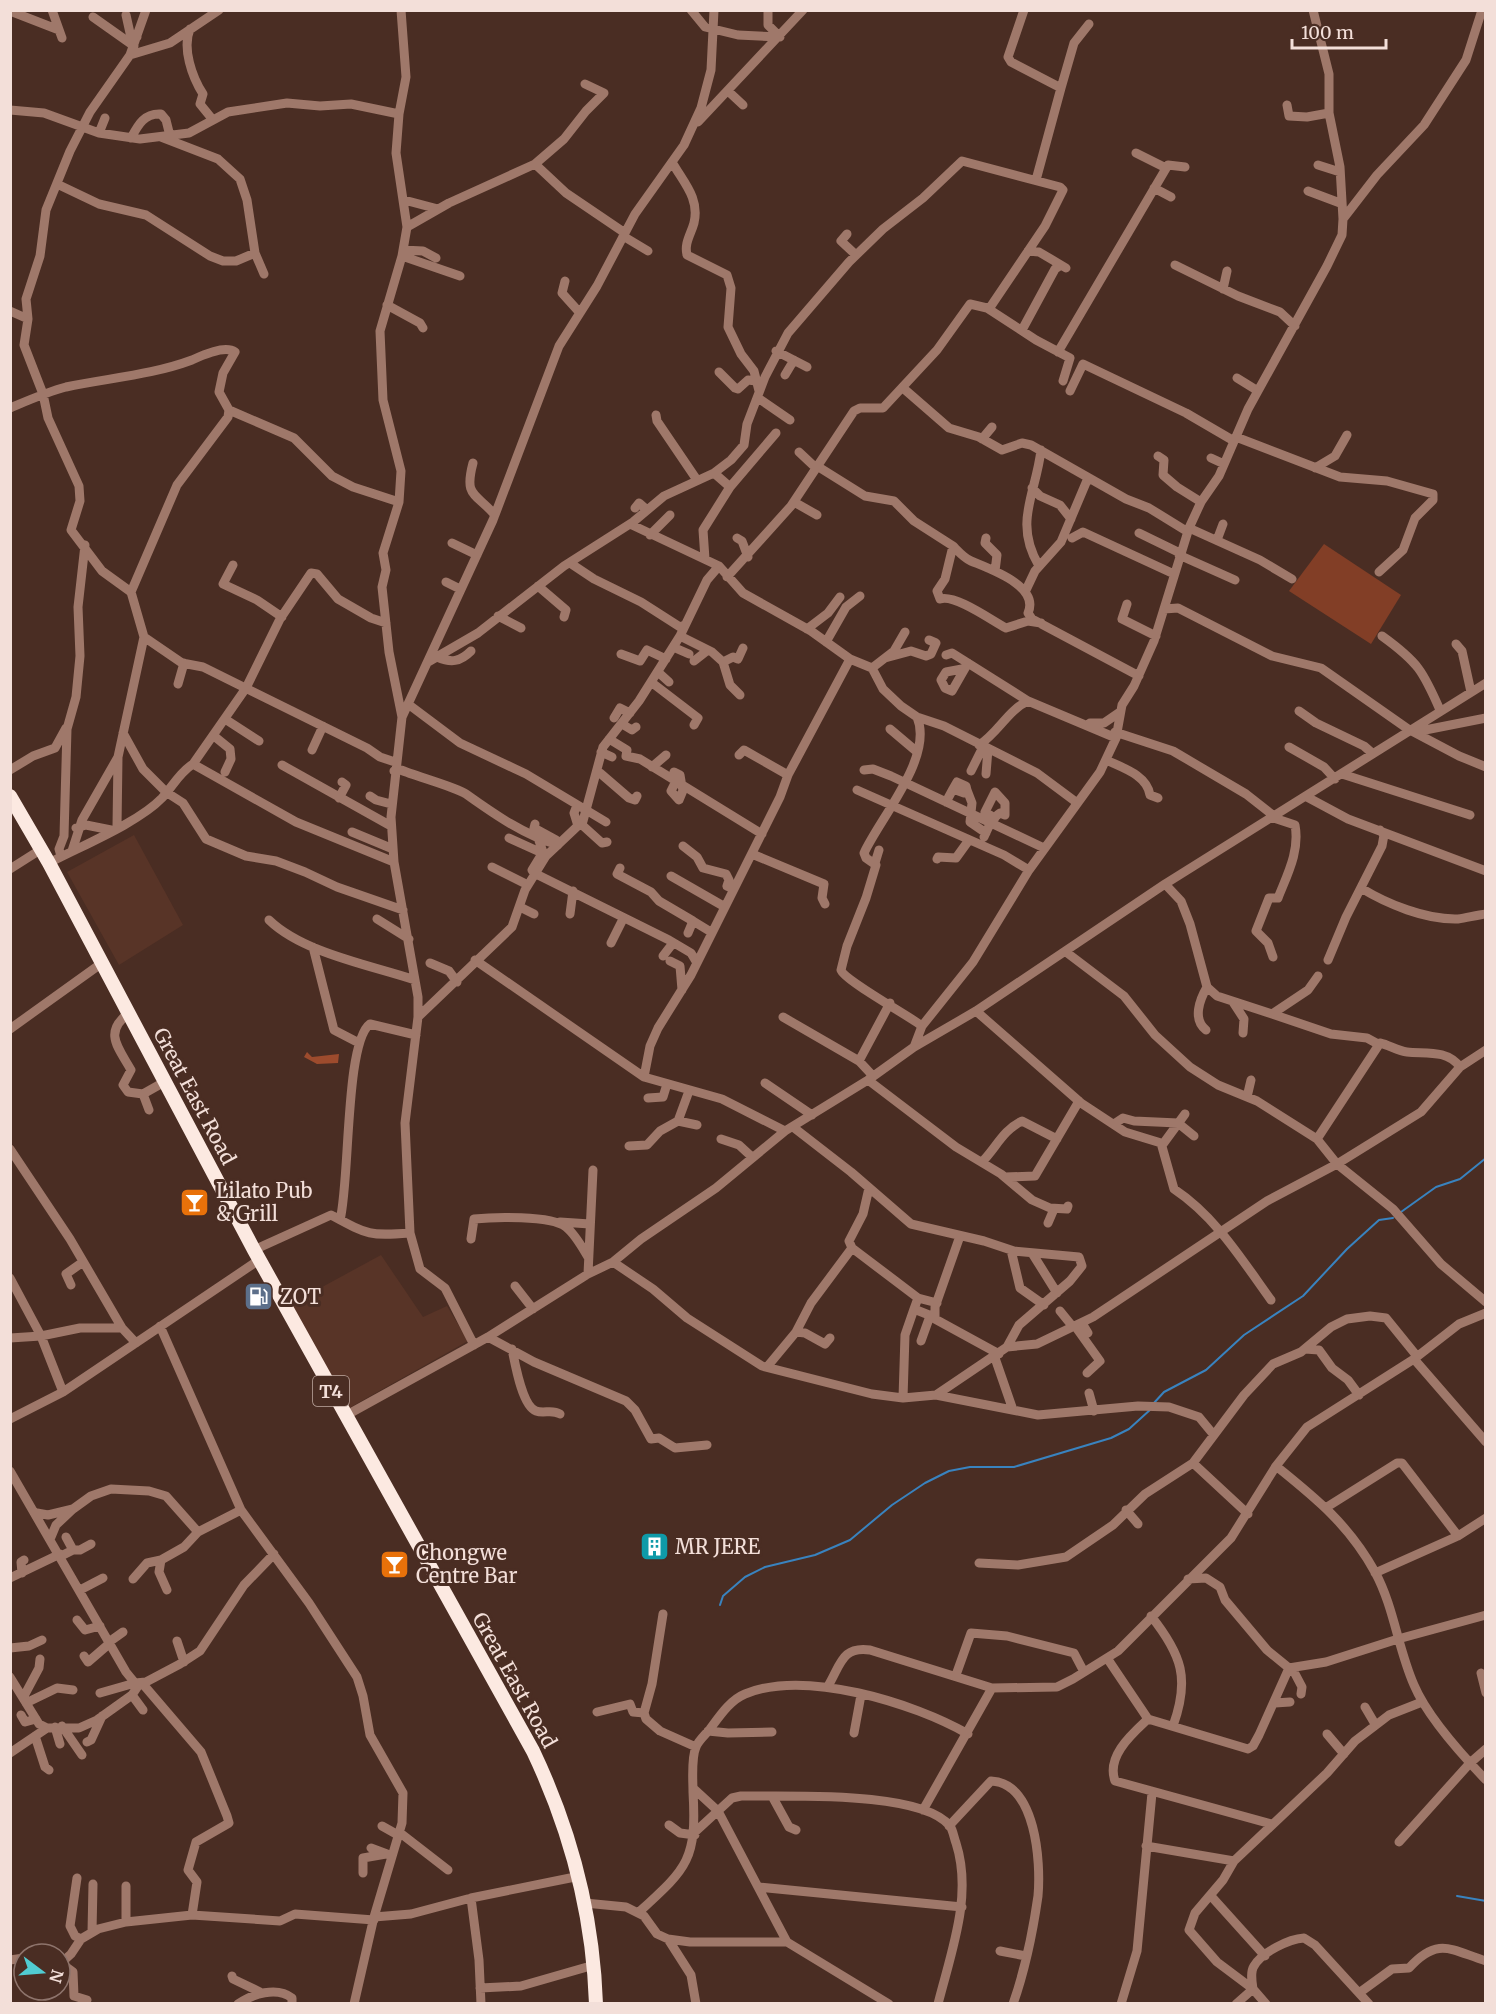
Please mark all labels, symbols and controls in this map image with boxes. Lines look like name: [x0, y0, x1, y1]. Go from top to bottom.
scale bar: [1292, 12, 1386, 50]
text: 100 m: [1301, 21, 1354, 44]
street label: Great East Road: [148, 1023, 242, 1169]
place label: Lilato Pub & Grill: [216, 1178, 312, 1226]
bar icon: Lilato Pub & Grill: [179, 1186, 211, 1218]
fuel station icon: ZOT: [243, 1280, 275, 1312]
place label: ZOT: [280, 1284, 321, 1309]
road number: T4: [313, 1376, 349, 1406]
building icon: MR JERE: [638, 1530, 670, 1562]
place label: MR JERE: [675, 1534, 760, 1559]
place label: Chongwe Centre Bar: [416, 1540, 517, 1588]
bar icon: Chongwe Centre Bar: [379, 1548, 411, 1580]
street label: Great East Road: [467, 1608, 563, 1752]
north arrow: [12, 1942, 72, 2002]
text: N: [45, 1967, 68, 1985]

